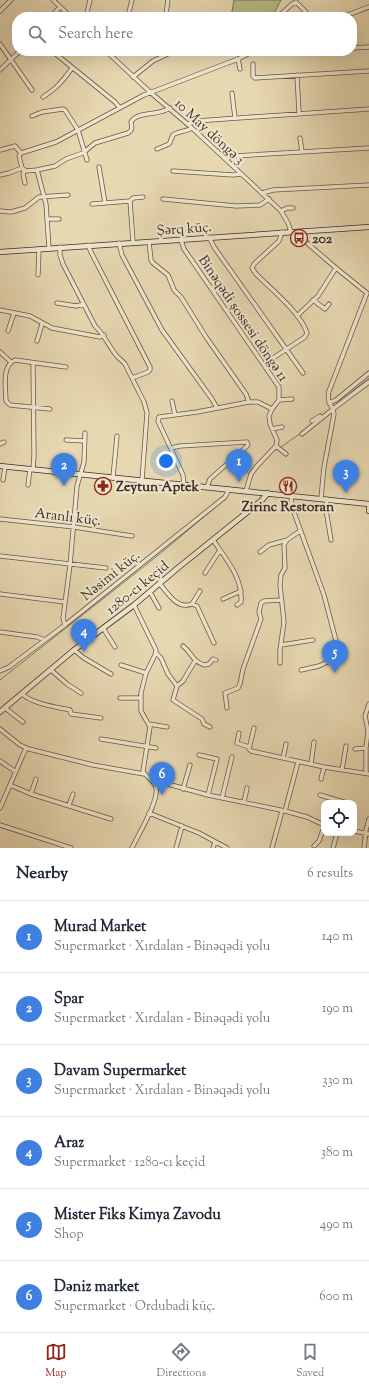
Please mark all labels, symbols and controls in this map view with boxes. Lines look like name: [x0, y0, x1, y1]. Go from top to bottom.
search box: [12, 12, 357, 56]
icon: search: [26, 23, 48, 45]
text: Search here: [58, 24, 133, 45]
street label: 10 May döngə 3: [169, 95, 248, 170]
street label: Şərq küç.: [156, 218, 213, 242]
bus stop icon: 202: [289, 228, 309, 248]
place label: 202: [312, 230, 333, 250]
street label: Binəqədi şossesi döngə 11: [193, 252, 292, 386]
pin: 1: [226, 449, 252, 482]
your location: [156, 451, 176, 471]
pin: 2: [51, 453, 77, 486]
pin: 3: [333, 460, 359, 493]
pharmacy icon: Zeytun Aptek: [93, 476, 113, 496]
restaurant icon: Zirinc Restoran: [278, 476, 298, 496]
place label: Zeytun Aptek: [116, 478, 199, 498]
place label: Zirinc Restoran: [242, 498, 335, 518]
street label: Aranlı küç.: [33, 504, 102, 532]
street label: Nəsimi küç.: [78, 547, 145, 606]
street label: 1280-cı keçid: [103, 557, 174, 620]
pin: 4: [71, 619, 97, 652]
pin: 5: [322, 640, 348, 673]
pin: 6: [149, 762, 175, 795]
map controls: [321, 800, 357, 836]
button: locate: [321, 800, 357, 836]
text: Nearby: [16, 862, 68, 886]
text: 6 results: [307, 865, 353, 883]
text: Murad Market: [54, 917, 146, 938]
text: 1: [27, 928, 31, 946]
text: 140 m: [322, 928, 353, 946]
text: Supermarket · Xırdalan - Binəqədi yolu: [54, 938, 270, 956]
text: Spar: [54, 989, 84, 1010]
text: 2: [26, 1000, 32, 1018]
text: 190 m: [322, 1000, 353, 1018]
text: Supermarket · Xırdalan - Binəqədi yolu: [54, 1010, 270, 1028]
text: Davam Supermarket: [54, 1061, 186, 1082]
text: 3: [26, 1072, 32, 1090]
text: 330 m: [322, 1072, 353, 1090]
text: Supermarket · Xırdalan - Binəqədi yolu: [54, 1082, 270, 1100]
text: Araz: [54, 1133, 84, 1154]
text: 4: [26, 1144, 32, 1162]
text: 380 m: [321, 1144, 353, 1162]
text: Supermarket · 1280-cı keçid: [54, 1154, 205, 1172]
text: Mister Fiks Kimya Zavodu: [54, 1205, 221, 1226]
text: 5: [27, 1216, 31, 1234]
text: 490 m: [320, 1216, 353, 1234]
text: Shop: [54, 1226, 83, 1244]
text: Dəniz market: [54, 1277, 139, 1298]
text: 6: [26, 1288, 32, 1306]
text: 600 m: [319, 1288, 353, 1306]
text: Supermarket · Ordubadi küç.: [54, 1298, 215, 1316]
tab: Map: [45, 1341, 67, 1381]
tab: Directions: [157, 1341, 206, 1381]
tab: Saved: [296, 1341, 324, 1381]

